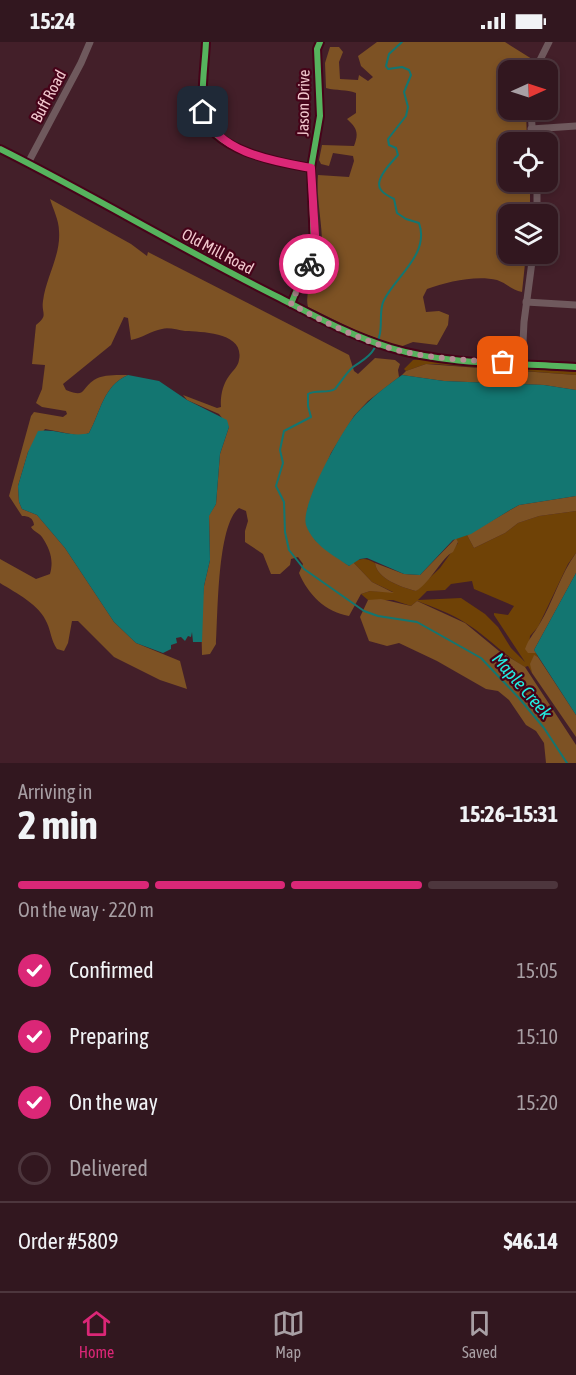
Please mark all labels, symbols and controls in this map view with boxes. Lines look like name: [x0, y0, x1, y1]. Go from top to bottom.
text: 15:24: [30, 8, 75, 34]
north arrow: [498, 60, 558, 120]
map controls: [498, 60, 558, 264]
street label: Buff Road: [27, 67, 69, 125]
street label: Jason Drive: [293, 69, 313, 137]
pin: [177, 86, 228, 137]
icon: home: [186, 95, 219, 128]
button: locate: [498, 132, 558, 192]
button: layers: [498, 204, 558, 264]
street label: Old Mill Road: [179, 225, 257, 277]
courier: [279, 234, 339, 294]
icon: bike: [293, 248, 326, 281]
pin: [477, 336, 528, 387]
icon: bag: [486, 345, 519, 378]
water label: Maple Creek: [488, 648, 558, 724]
text: Arriving in: [18, 780, 92, 803]
text: 15:26–15:31: [460, 801, 558, 827]
text: 2 min: [18, 803, 98, 847]
text: On the way · 220 m: [18, 898, 154, 921]
icon: check: [18, 954, 51, 987]
text: Confirmed: [69, 957, 154, 983]
text: 15:05: [516, 959, 558, 982]
icon: check: [18, 1020, 51, 1053]
text: Preparing: [69, 1023, 149, 1049]
text: 15:10: [517, 1025, 558, 1048]
icon: check: [18, 1086, 51, 1119]
text: On the way: [69, 1089, 158, 1115]
text: 15:20: [517, 1091, 558, 1114]
text: Delivered: [69, 1155, 148, 1181]
text: Order #5809: [18, 1228, 118, 1254]
text: $46.14: [503, 1228, 558, 1254]
tab: Home: [79, 1307, 114, 1361]
tab: Map: [272, 1307, 305, 1361]
tab: Saved: [462, 1307, 497, 1361]

